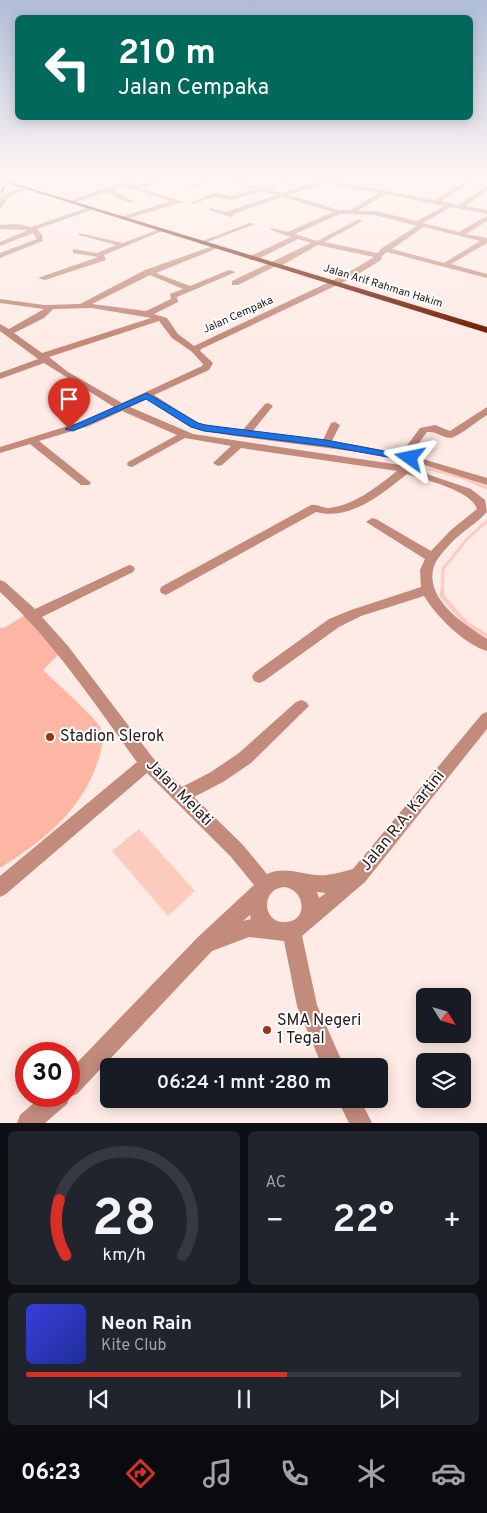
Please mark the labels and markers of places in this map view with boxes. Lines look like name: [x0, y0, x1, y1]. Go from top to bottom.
pin: [48, 378, 90, 429]
place label: Stadion Slerok: [60, 727, 164, 747]
marker: Stadion Slerok: [44, 731, 56, 743]
place label: SMA Negeri 1 Tegal: [277, 1011, 361, 1049]
marker: SMA Negeri 1 Tegal: [261, 1024, 273, 1036]

